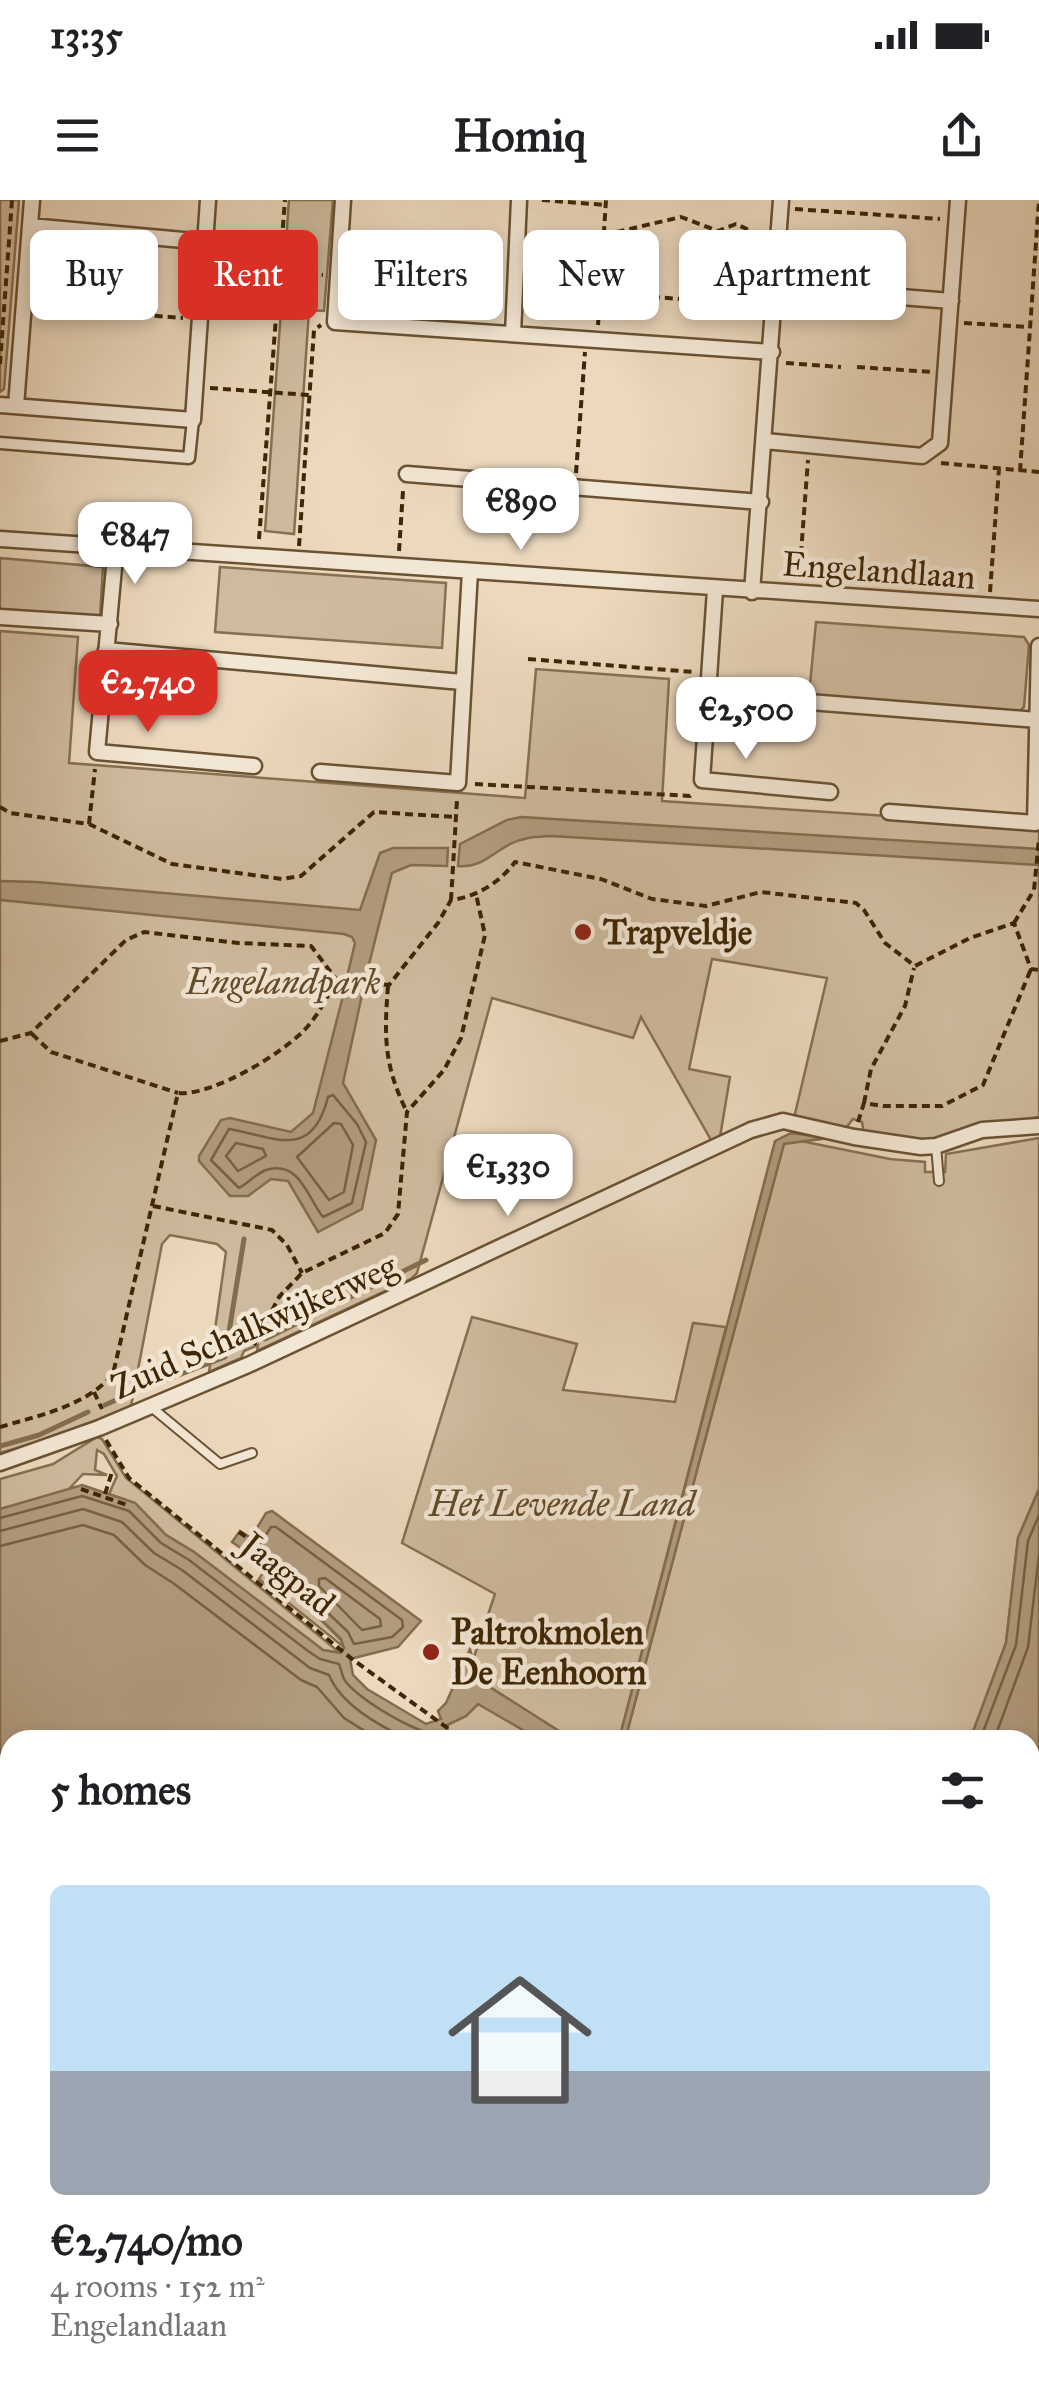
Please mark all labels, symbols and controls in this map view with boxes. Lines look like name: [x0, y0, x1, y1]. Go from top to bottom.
text: 13:35: [50, 12, 123, 58]
icon: menu: [50, 108, 105, 163]
text: Homiq: [453, 108, 586, 163]
icon: share: [934, 108, 989, 163]
chip: Buy: [30, 230, 158, 320]
chip: Rent: [178, 230, 318, 320]
chip: Filters: [338, 230, 503, 320]
chip: New: [523, 230, 659, 320]
chip: Apartment: [679, 230, 906, 320]
pin: €890: [462, 468, 580, 553]
text: €890: [485, 481, 557, 520]
pin: €847: [76, 502, 194, 587]
text: €847: [100, 515, 170, 554]
street label: Engelandlaan: [781, 542, 977, 599]
pin: €2,740: [67, 650, 229, 735]
text: €2,740: [100, 663, 196, 702]
pin: €2,500: [665, 677, 827, 762]
text: €2,500: [698, 690, 794, 729]
place label: Trapveldje: [603, 911, 753, 954]
marker: Trapveldje: [572, 921, 594, 943]
park label: Engelandpark: [185, 961, 381, 1004]
pin: €1,330: [427, 1134, 589, 1219]
text: €1,330: [466, 1147, 550, 1186]
street label: Zuid Schalkwijkerweg: [105, 1244, 404, 1409]
park label: Het Levende Land: [427, 1483, 698, 1526]
street label: Jaagpad: [229, 1521, 344, 1626]
place label: Paltrokmolen De Eenhoorn: [451, 1611, 646, 1694]
marker: Paltrokmolen De Eenhoorn: [420, 1641, 442, 1663]
icon: filters: [935, 1763, 990, 1818]
text: 5 homes: [50, 1764, 191, 1816]
icon: home: [430, 1950, 610, 2130]
text: €2,740/mo: [50, 2215, 243, 2267]
text: 4 rooms · 152 m²: [50, 2267, 265, 2306]
text: Engelandlaan: [50, 2306, 227, 2345]

